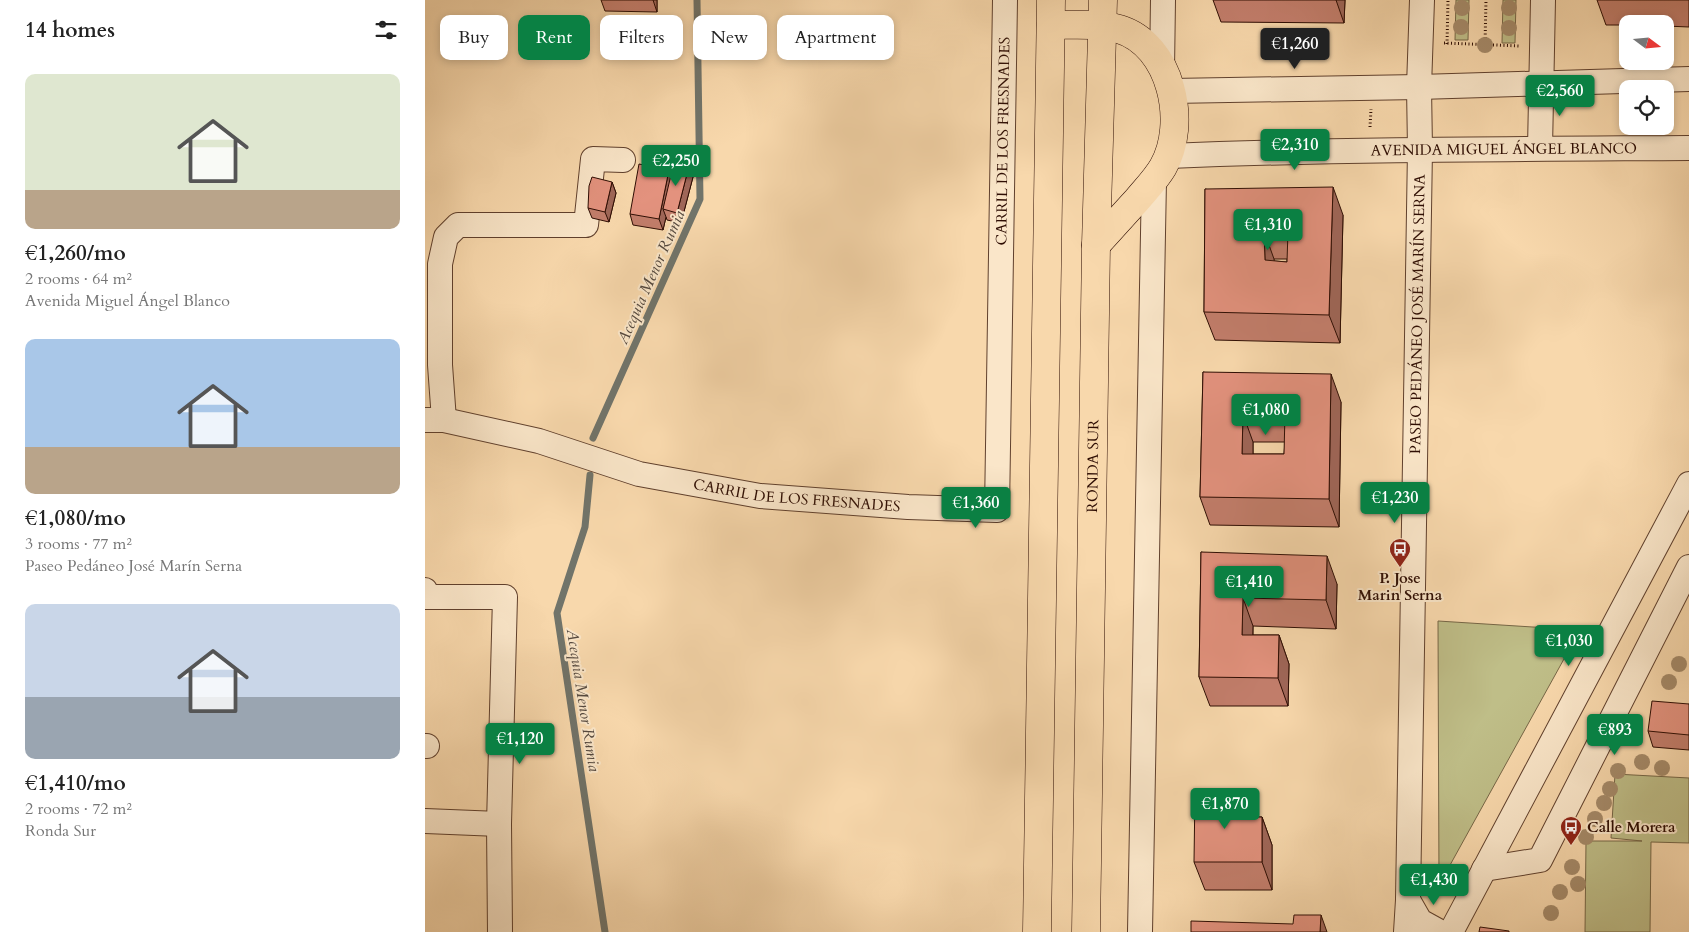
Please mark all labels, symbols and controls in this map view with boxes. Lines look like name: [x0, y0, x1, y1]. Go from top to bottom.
chip: Buy: [440, 15, 508, 60]
chip: Rent: [518, 15, 590, 60]
chip: Filters: [600, 15, 683, 60]
chip: New: [693, 15, 767, 60]
chip: Apartment: [777, 15, 894, 60]
north arrow: [1619, 15, 1674, 70]
map controls: [1619, 15, 1674, 135]
text: 14 homes: [25, 16, 115, 45]
icon: filters: [372, 16, 400, 44]
pin: €1,260: [1254, 28, 1336, 70]
text: €1,260: [1272, 33, 1319, 55]
street label: CARRIL DE LOS FRESNADES: [991, 37, 1014, 245]
pin: €2,560: [1519, 74, 1601, 117]
text: €2,560: [1537, 80, 1584, 102]
button: locate: [1619, 80, 1674, 135]
icon: home: [168, 106, 258, 196]
pin: €2,310: [1254, 128, 1336, 171]
text: €2,310: [1272, 134, 1319, 156]
street label: AVENIDA MIGUEL ÁNGEL BLANCO: [1371, 138, 1637, 161]
pin: €2,250: [635, 144, 717, 187]
text: €2,250: [653, 150, 700, 172]
street label: PASEO PEDÁNEO JOSÉ MARÍN SERNA: [1405, 174, 1430, 454]
water label: Acequia Menor Rumia: [611, 207, 690, 349]
pin: €1,310: [1227, 208, 1309, 251]
text: €1,310: [1245, 214, 1292, 236]
text: €1,260/mo: [25, 239, 126, 268]
text: 2 rooms · 64 m²: [25, 268, 132, 290]
text: Avenida Miguel Ángel Blanco: [25, 290, 230, 312]
icon: home: [168, 371, 258, 461]
pin: €1,080: [1225, 394, 1307, 436]
text: €1,080: [1243, 399, 1290, 421]
street label: RONDA SUR: [1082, 419, 1103, 513]
street label: CARRIL DE LOS FRESNADES: [691, 474, 901, 516]
pin: €1,230: [1354, 482, 1436, 524]
pin: €1,360: [935, 486, 1017, 529]
text: €1,230: [1372, 487, 1419, 509]
text: €1,360: [953, 492, 1000, 514]
text: €1,080/mo: [25, 504, 126, 533]
text: 3 rooms · 77 m²: [25, 533, 132, 555]
bus stop icon: P. Jose Marin Serna: [1388, 537, 1412, 568]
text: Paseo Pedáneo José Marín Serna: [25, 555, 242, 577]
pin: €1,410: [1208, 566, 1290, 608]
place label: P. Jose Marin Serna: [1358, 568, 1443, 605]
text: €1,410: [1226, 571, 1273, 593]
pin: €1,030: [1528, 624, 1610, 667]
water label: Acequia Menor Rumia: [561, 626, 605, 773]
text: €1,030: [1546, 630, 1593, 652]
icon: home: [168, 636, 258, 726]
pin: €893: [1585, 714, 1645, 756]
text: €893: [1598, 719, 1632, 741]
pin: €1,120: [479, 722, 561, 765]
text: €1,120: [497, 728, 544, 750]
text: €1,410/mo: [25, 769, 126, 798]
pin: €1,870: [1184, 788, 1266, 830]
text: €1,870: [1202, 793, 1249, 815]
text: 2 rooms · 72 m²: [25, 798, 132, 820]
bus stop icon: Calle Morera: [1559, 815, 1583, 846]
place label: Calle Morera: [1587, 817, 1676, 837]
text: Ronda Sur: [25, 820, 96, 842]
pin: €1,430: [1393, 864, 1475, 906]
text: €1,430: [1411, 869, 1458, 891]

